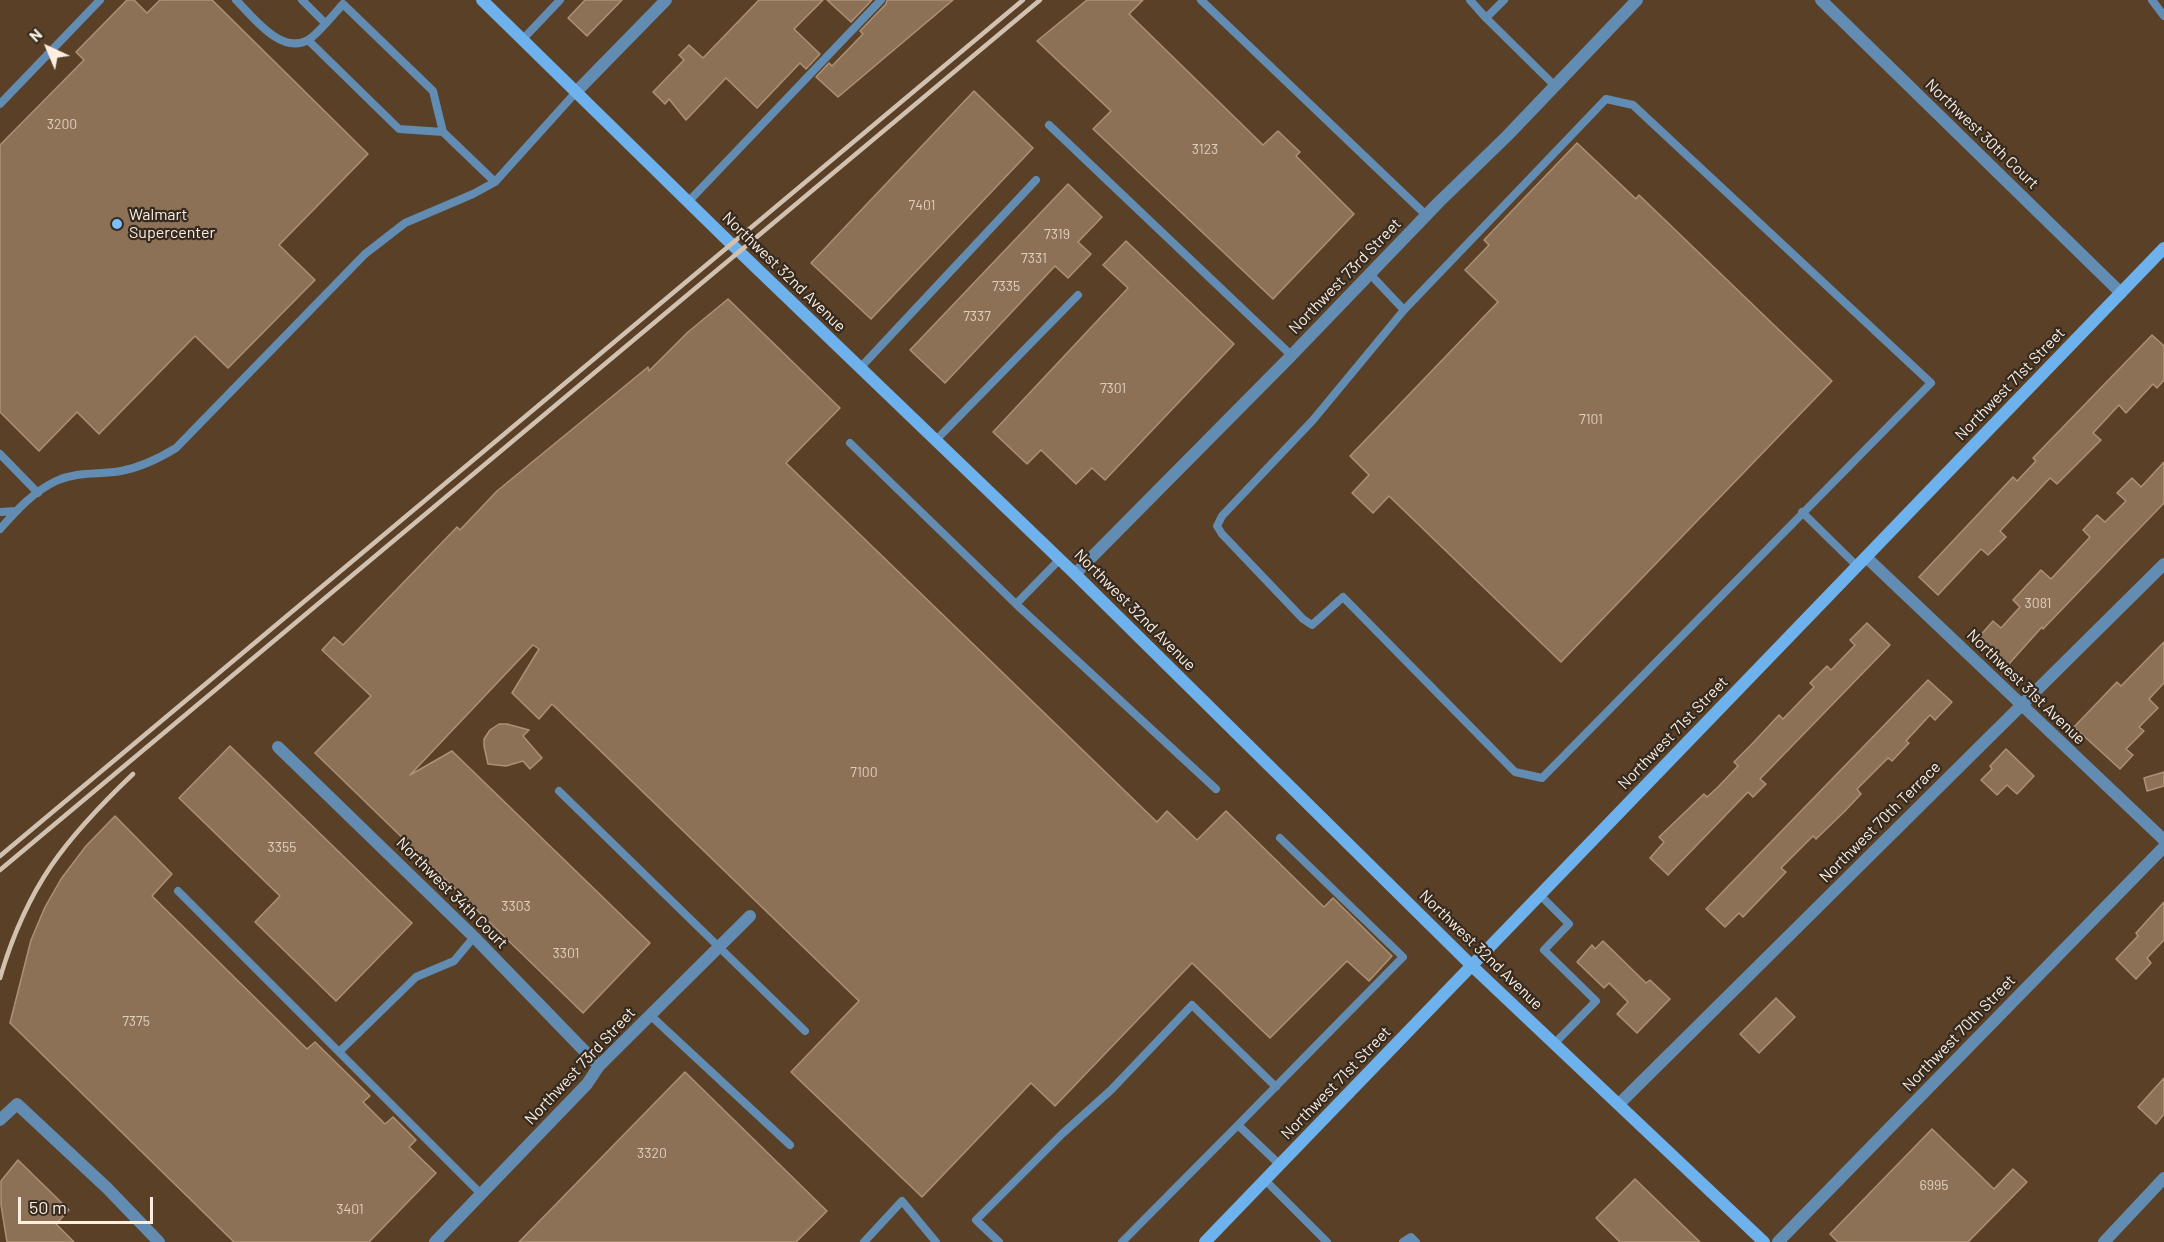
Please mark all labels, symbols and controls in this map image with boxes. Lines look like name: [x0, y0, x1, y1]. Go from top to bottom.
north arrow: [18, 18, 78, 78]
text: N: [25, 24, 46, 45]
street label: Northwest 30th Court: [1921, 75, 2043, 193]
house number: 3200: [47, 116, 77, 132]
house number: 3123: [1192, 141, 1218, 157]
house number: 7401: [909, 197, 935, 213]
place label: Walmart Supercenter: [129, 205, 215, 243]
street label: Northwest 32nd Avenue: [718, 208, 850, 336]
street label: Northwest 73rd Street: [1285, 214, 1405, 338]
marker: Walmart Supercenter: [110, 217, 124, 231]
house number: 7319: [1044, 226, 1070, 242]
house number: 7331: [1021, 250, 1047, 266]
house number: 7335: [992, 278, 1020, 294]
house number: 7337: [963, 308, 991, 324]
street label: Northwest 71st Street: [1951, 323, 2069, 445]
house number: 7301: [1100, 380, 1126, 396]
house number: 7101: [1579, 411, 1603, 427]
street label: Northwest 32nd Avenue: [1070, 545, 1200, 675]
house number: 3081: [2025, 595, 2051, 611]
street label: Northwest 31st Avenue: [1963, 625, 2089, 749]
street label: Northwest 71st Street: [1614, 672, 1732, 794]
street label: Northwest 70th Terrace: [1815, 757, 1945, 887]
house number: 7100: [850, 764, 878, 780]
street label: Northwest 34th Court: [392, 833, 512, 953]
house number: 3355: [268, 839, 296, 855]
street label: Northwest 32nd Avenue: [1415, 886, 1547, 1014]
house number: 3303: [501, 898, 531, 914]
house number: 3301: [553, 945, 579, 961]
street label: Northwest 70th Street: [1899, 971, 2019, 1095]
street label: Northwest 73rd Street: [521, 1003, 639, 1129]
house number: 7375: [122, 1013, 150, 1029]
street label: Northwest 71st Street: [1277, 1022, 1395, 1144]
house number: 3320: [637, 1145, 667, 1161]
house number: 6995: [1920, 1177, 1948, 1193]
scale bar: [21, 1185, 156, 1223]
text: 50 m: [29, 1196, 67, 1218]
house number: 3401: [336, 1201, 364, 1217]

